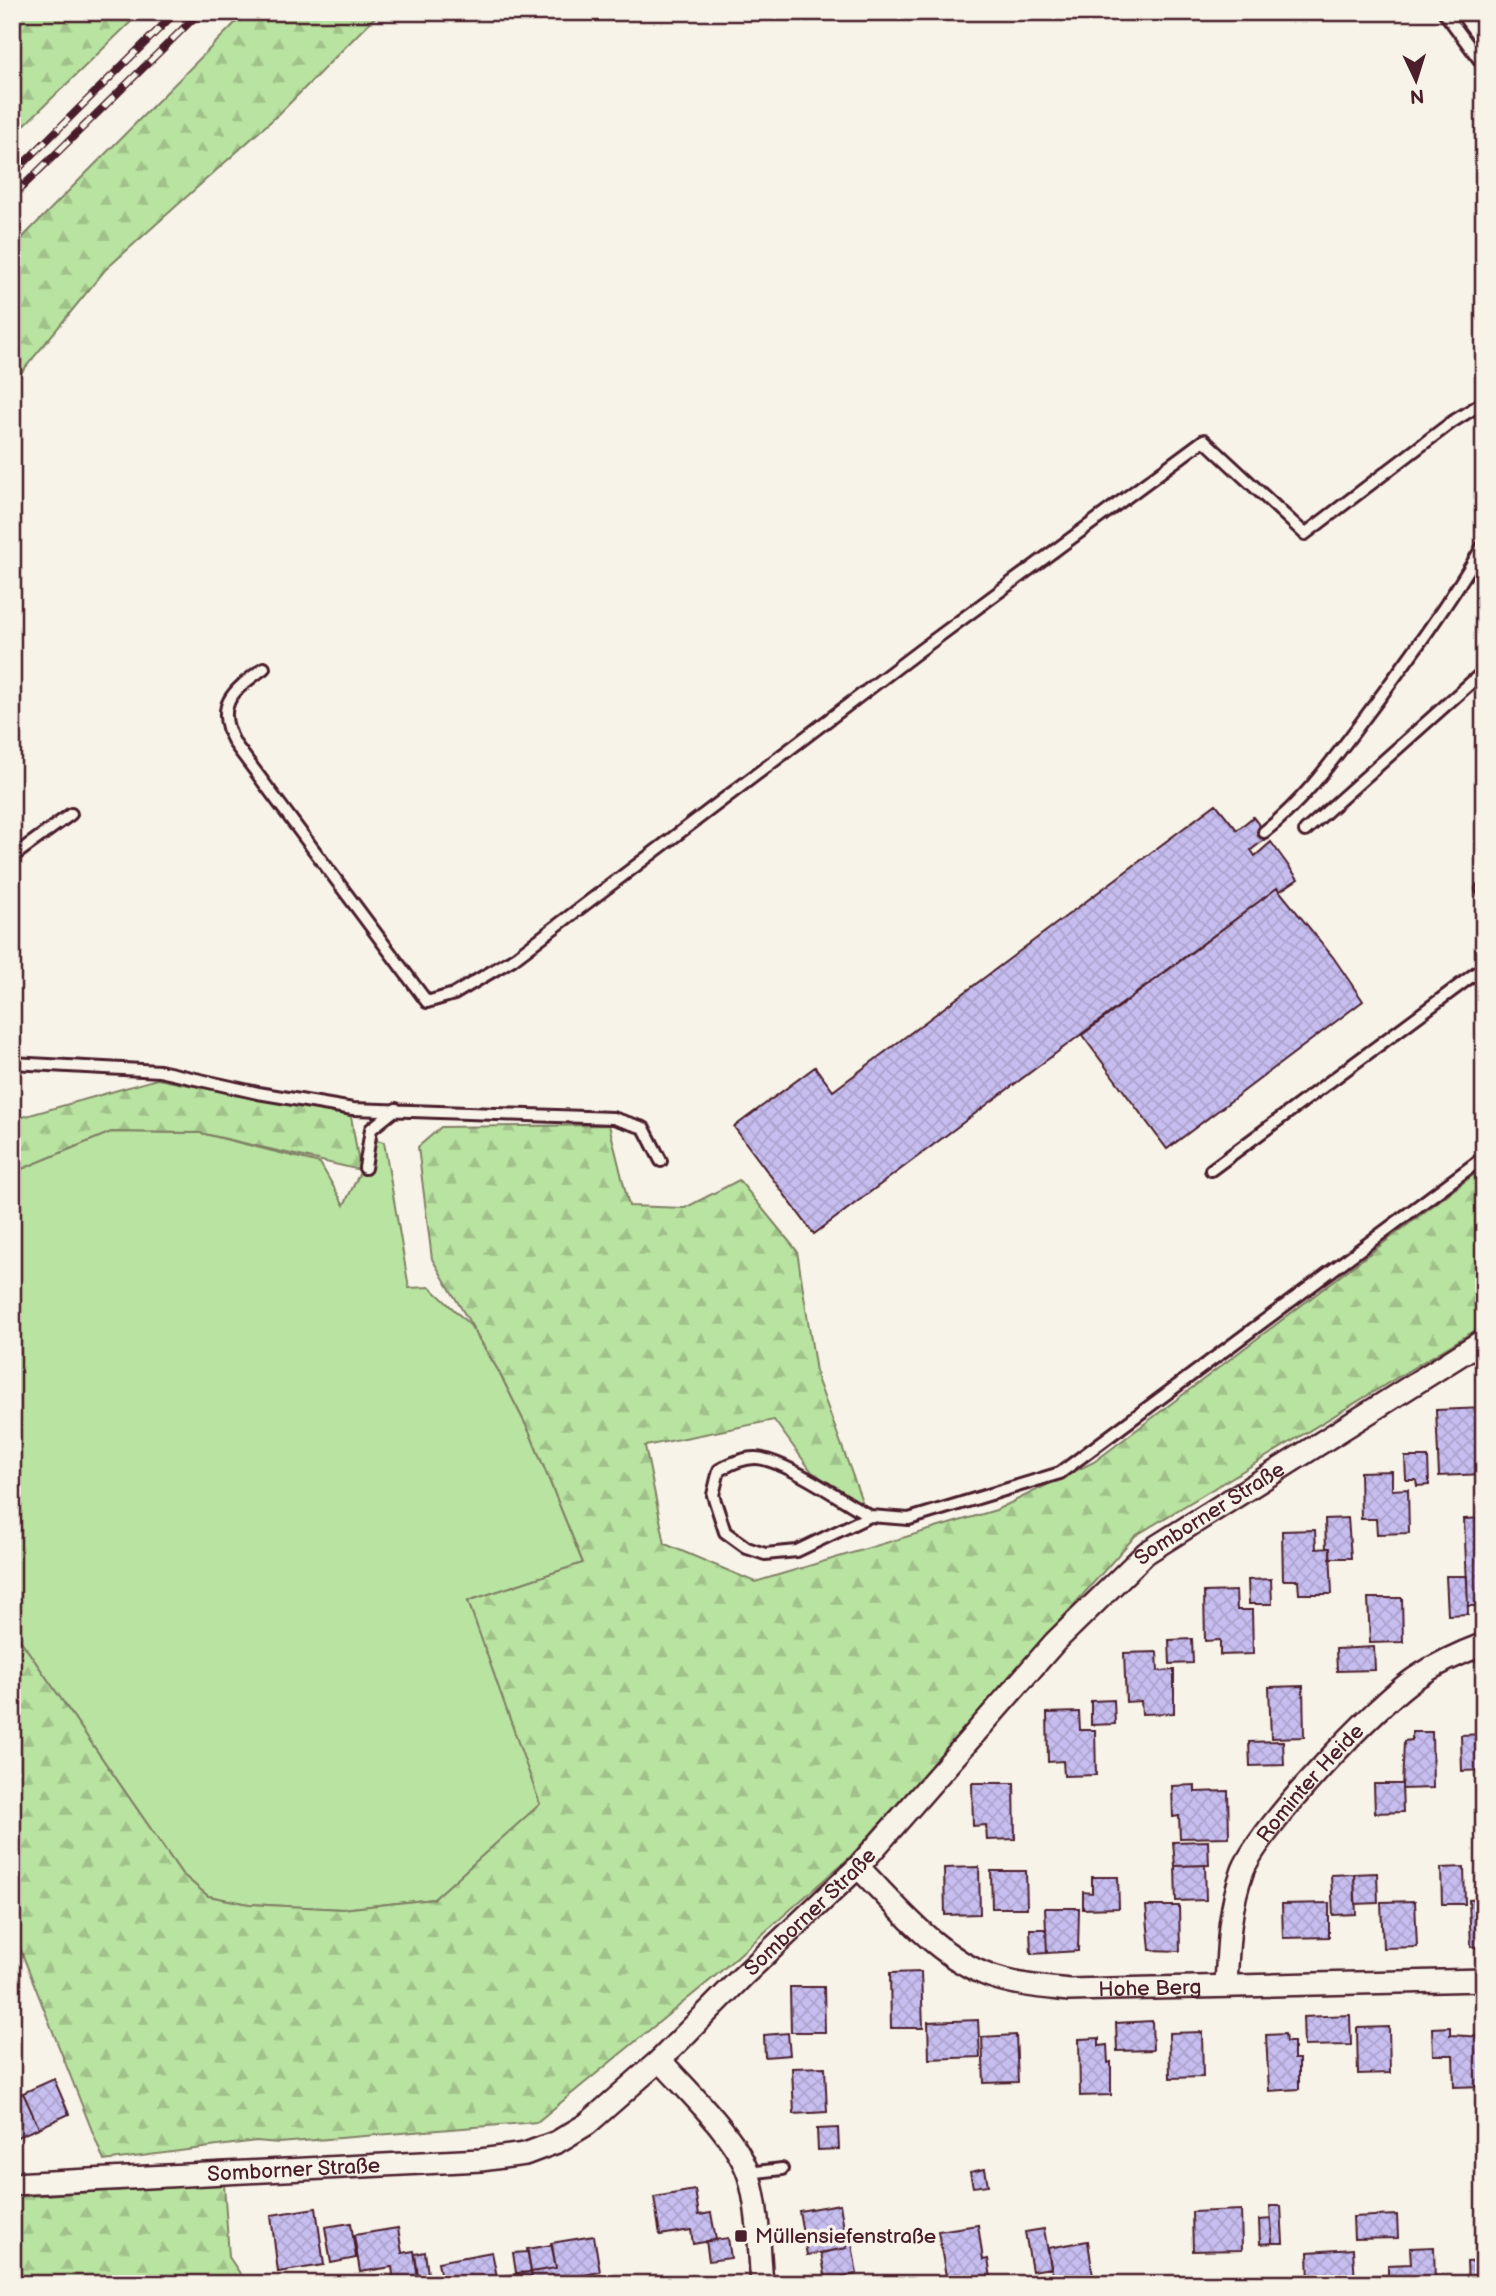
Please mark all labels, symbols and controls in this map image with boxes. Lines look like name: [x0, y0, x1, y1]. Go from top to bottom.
north arrow: [1380, 46, 1450, 116]
text: N: [1409, 83, 1425, 107]
street label: Somborner Straße: [1129, 1457, 1290, 1570]
street label: Rominter Heide: [1251, 1719, 1369, 1848]
street label: Somborner Straße: [739, 1843, 881, 1981]
street label: Hohe Berg: [1098, 1975, 1202, 2002]
street label: Somborner Straße: [207, 2153, 381, 2187]
place label: Müllensiefenstraße: [755, 2224, 936, 2249]
marker: Müllensiefenstraße: [733, 2228, 749, 2244]

